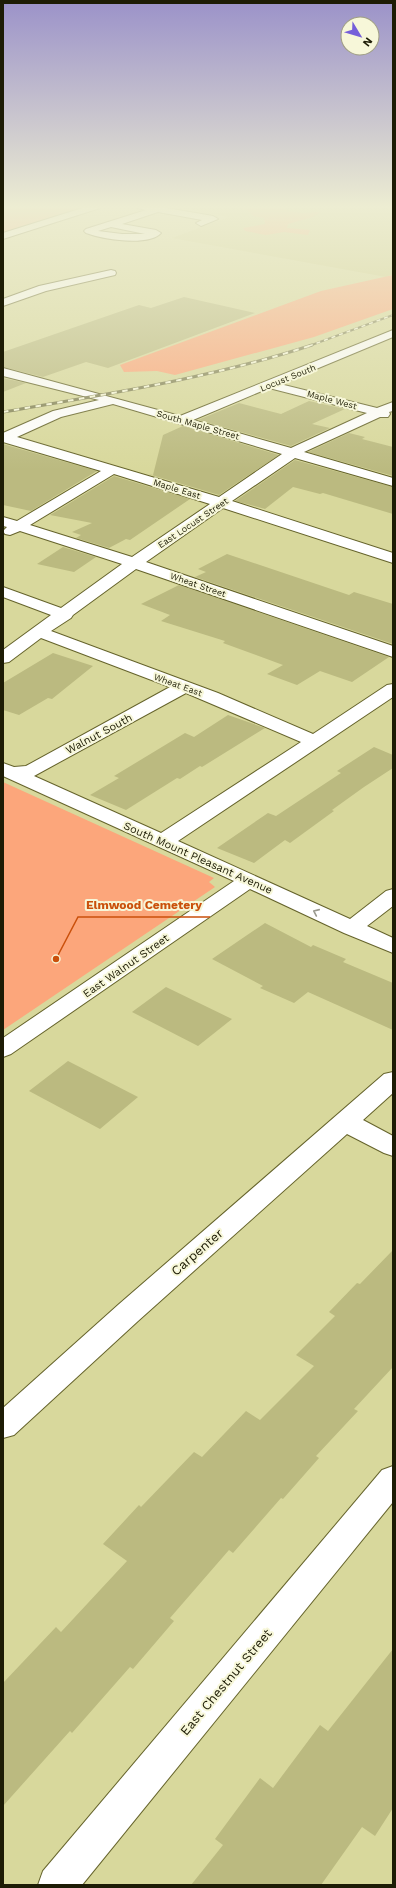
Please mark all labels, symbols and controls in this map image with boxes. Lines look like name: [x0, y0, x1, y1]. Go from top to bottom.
north arrow: [340, 16, 380, 56]
text: N: [360, 35, 375, 49]
street label: Locust South: [259, 362, 317, 394]
street label: Maple West: [306, 389, 358, 412]
street label: South Maple Street: [155, 408, 241, 442]
street label: Maple East: [152, 477, 202, 501]
street label: East Locust Street: [156, 496, 230, 550]
street label: Wheat Street: [169, 571, 227, 599]
street label: Wheat East: [153, 672, 204, 698]
street label: Walnut South: [63, 711, 135, 757]
street label: South Mount Pleasant Avenue: [122, 819, 274, 897]
callout: Elmwood Cemetery: [78, 893, 210, 917]
text: Elmwood Cemetery: [86, 898, 202, 912]
one-way arrow: [313, 909, 321, 917]
street label: East Walnut Street: [81, 931, 172, 1001]
street label: Carpenter: [168, 1226, 226, 1278]
street label: East Chestnut Street: [177, 1625, 275, 1738]

